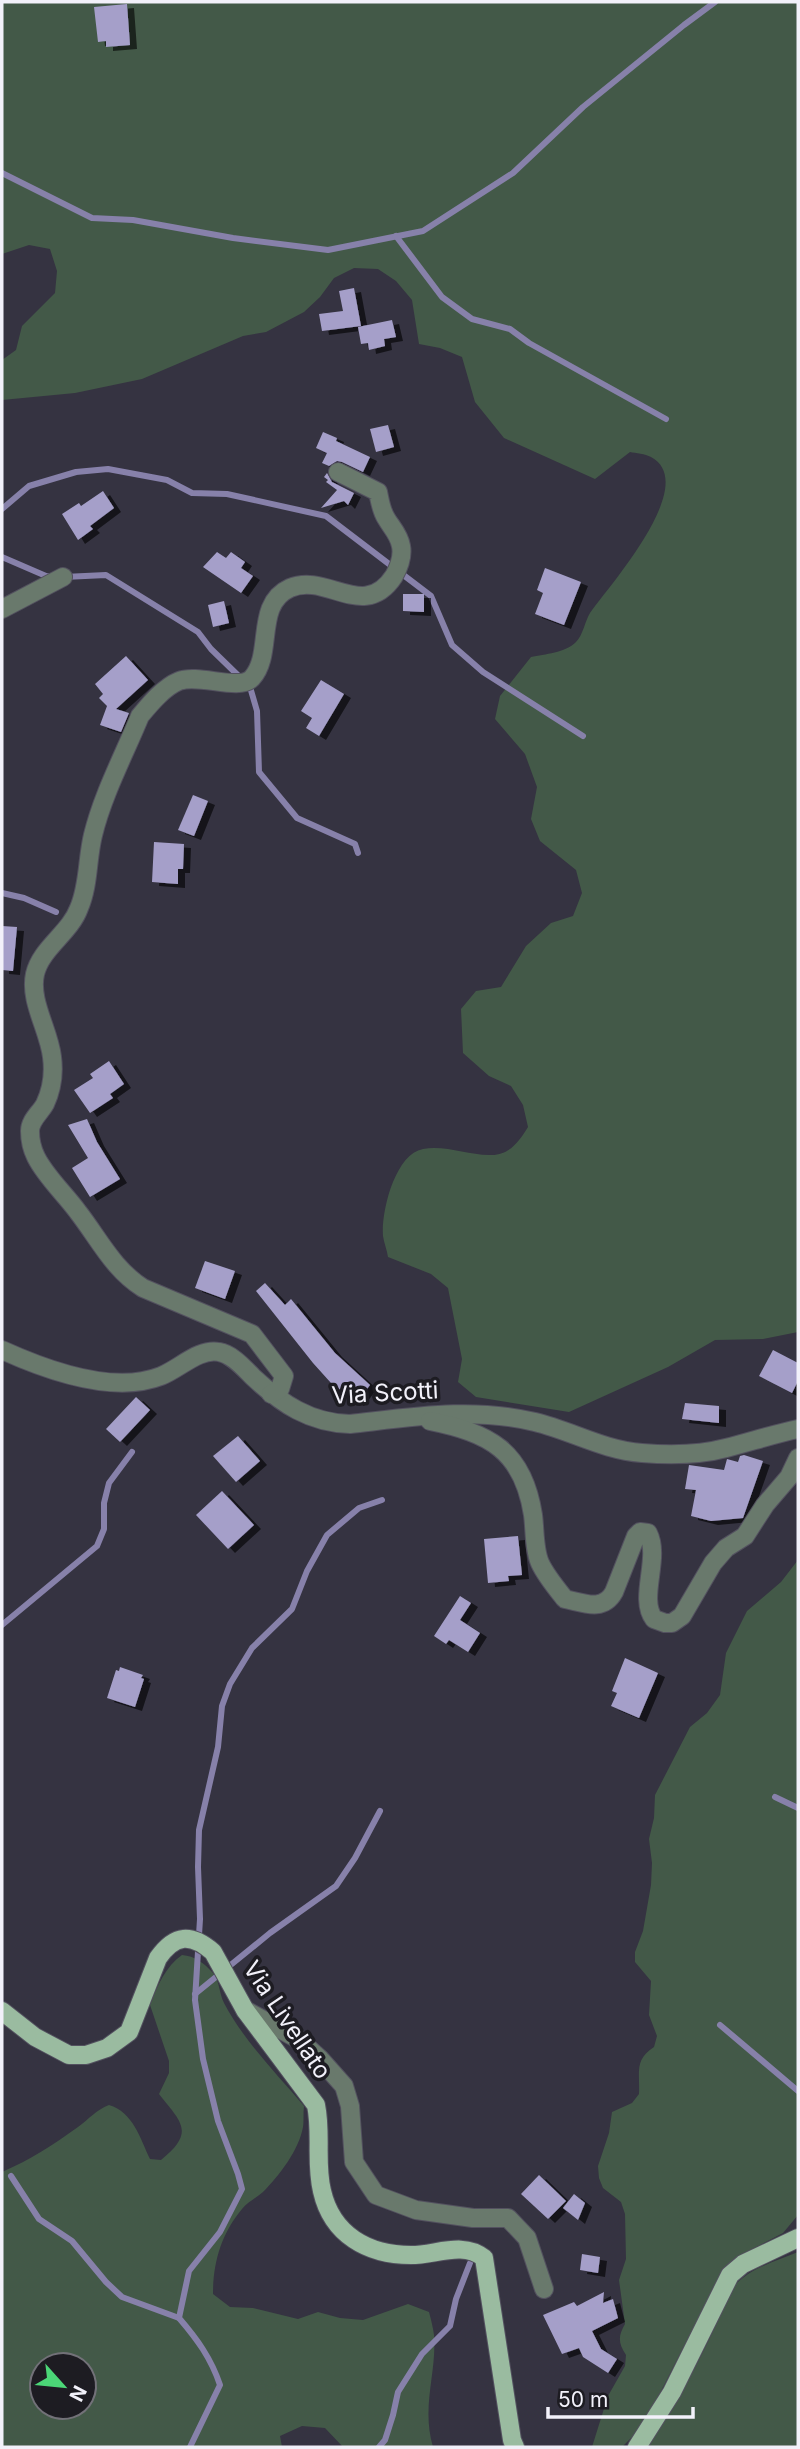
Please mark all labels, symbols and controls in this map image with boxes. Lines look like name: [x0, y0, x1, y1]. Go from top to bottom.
street label: Via Scotti: [331, 1375, 439, 1410]
street label: Via Livellato: [237, 1955, 337, 2084]
north arrow: [28, 2351, 98, 2421]
scale bar: [548, 2376, 693, 2420]
text: N: [64, 2382, 91, 2405]
text: 50 m: [558, 2387, 608, 2412]

